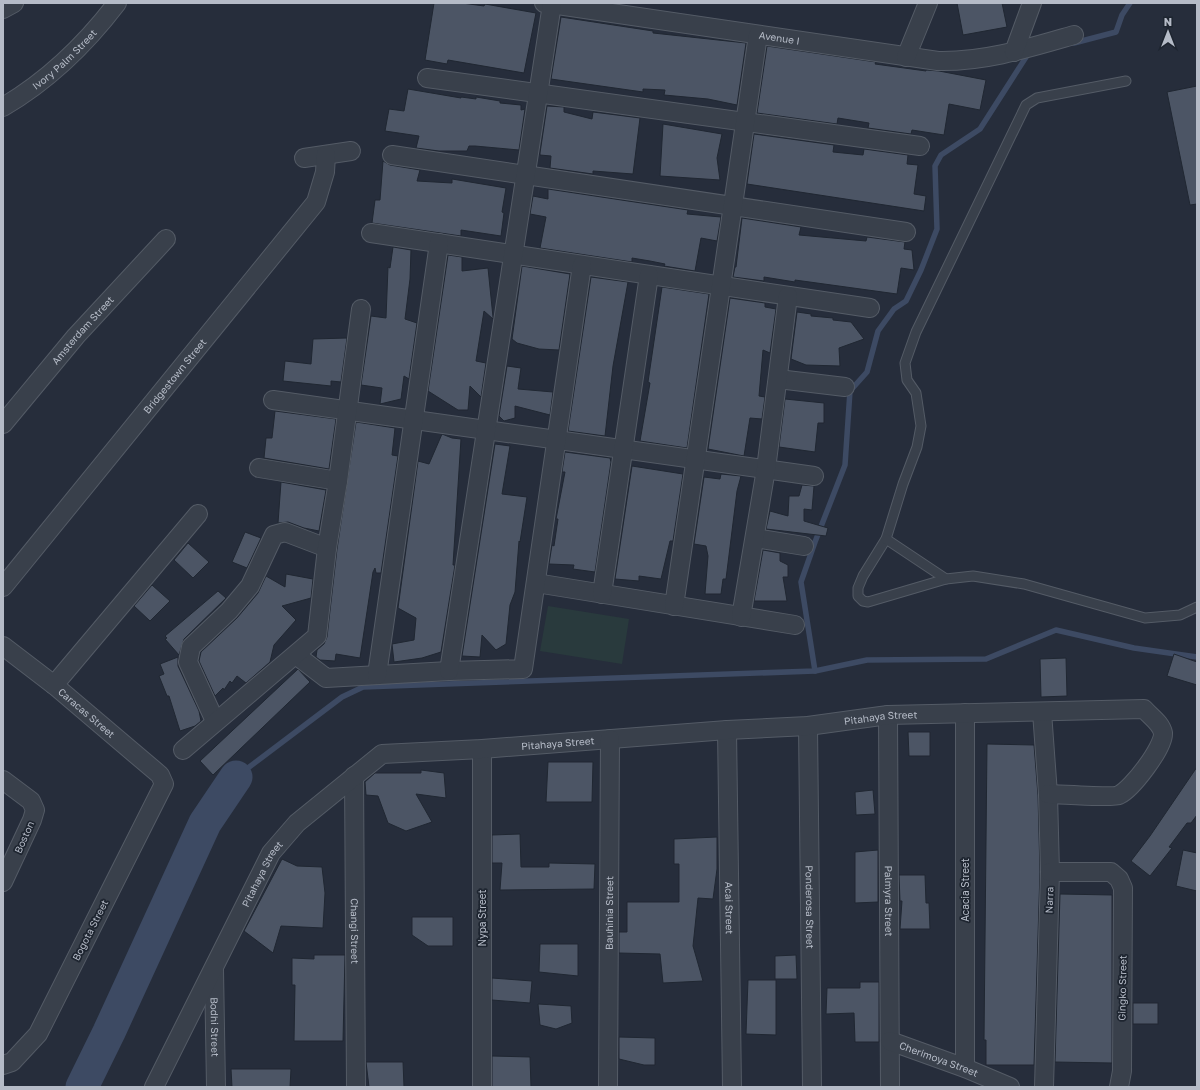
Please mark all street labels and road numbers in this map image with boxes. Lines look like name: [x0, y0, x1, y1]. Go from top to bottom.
street label: Ivory Palm Street: [30, 27, 99, 92]
street label: Avenue I: [758, 29, 801, 47]
street label: Amsterdam Street: [49, 294, 116, 367]
street label: Bridgestown Street: [141, 336, 209, 416]
street label: Caracas Street: [56, 685, 117, 740]
street label: Pitahaya Street: [843, 708, 917, 727]
street label: Pitahaya Street: [521, 734, 595, 752]
street label: Boston: [12, 819, 36, 855]
street label: Pitahaya Street: [239, 838, 285, 909]
street label: Acacia Street: [959, 858, 971, 922]
street label: Ponderosa Street: [804, 865, 816, 949]
street label: Palmyra Street: [883, 865, 895, 937]
street label: Bauhinia Street: [603, 876, 615, 950]
street label: Acai Street: [723, 882, 736, 934]
street label: Narra: [1043, 886, 1055, 914]
street label: Nypa Street: [476, 889, 488, 947]
street label: Bogota Street: [70, 898, 110, 962]
street label: Changi Street: [349, 898, 361, 964]
street label: Gingko Street: [1115, 955, 1129, 1021]
street label: Bodhi Street: [208, 997, 221, 1057]
street label: Cherimoya Street: [898, 1039, 980, 1079]

